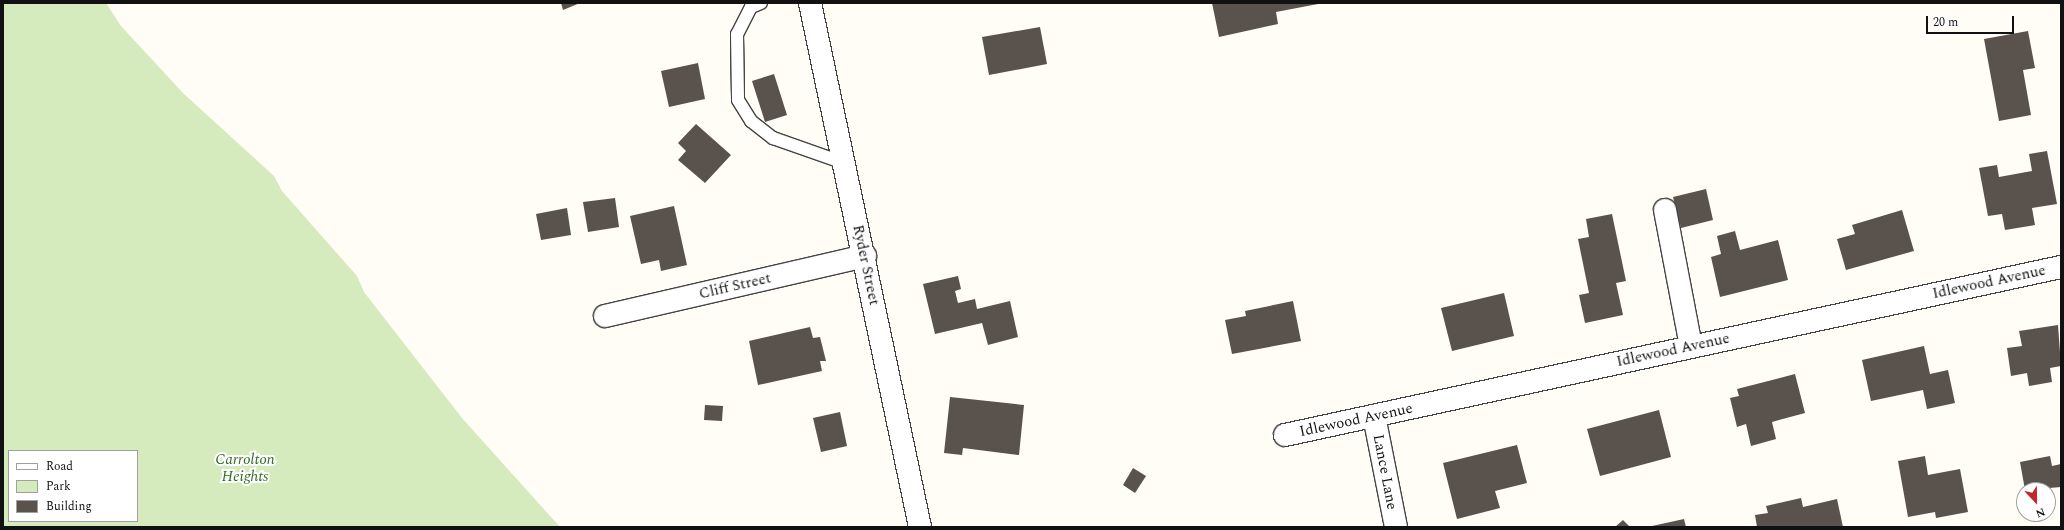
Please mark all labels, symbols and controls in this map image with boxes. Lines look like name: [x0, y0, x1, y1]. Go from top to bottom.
scale bar: [1928, 8, 2016, 34]
text: 20 m: [1933, 13, 1958, 32]
street label: Ryder Street: [849, 223, 883, 307]
street label: Idlewood Avenue: [1931, 261, 2047, 303]
street label: Cliff Street: [697, 269, 773, 303]
street label: Idlewood Avenue: [1615, 329, 1731, 371]
street label: Idlewood Avenue: [1298, 399, 1414, 441]
street label: Lance Lane: [1369, 433, 1401, 511]
legend: [8, 450, 138, 522]
park label: Carrolton Heights: [215, 450, 275, 485]
text: Road: [46, 457, 73, 476]
text: Park: [46, 477, 71, 496]
north arrow: [2016, 482, 2056, 522]
text: Building: [46, 497, 92, 516]
text: N: [2033, 503, 2048, 522]

